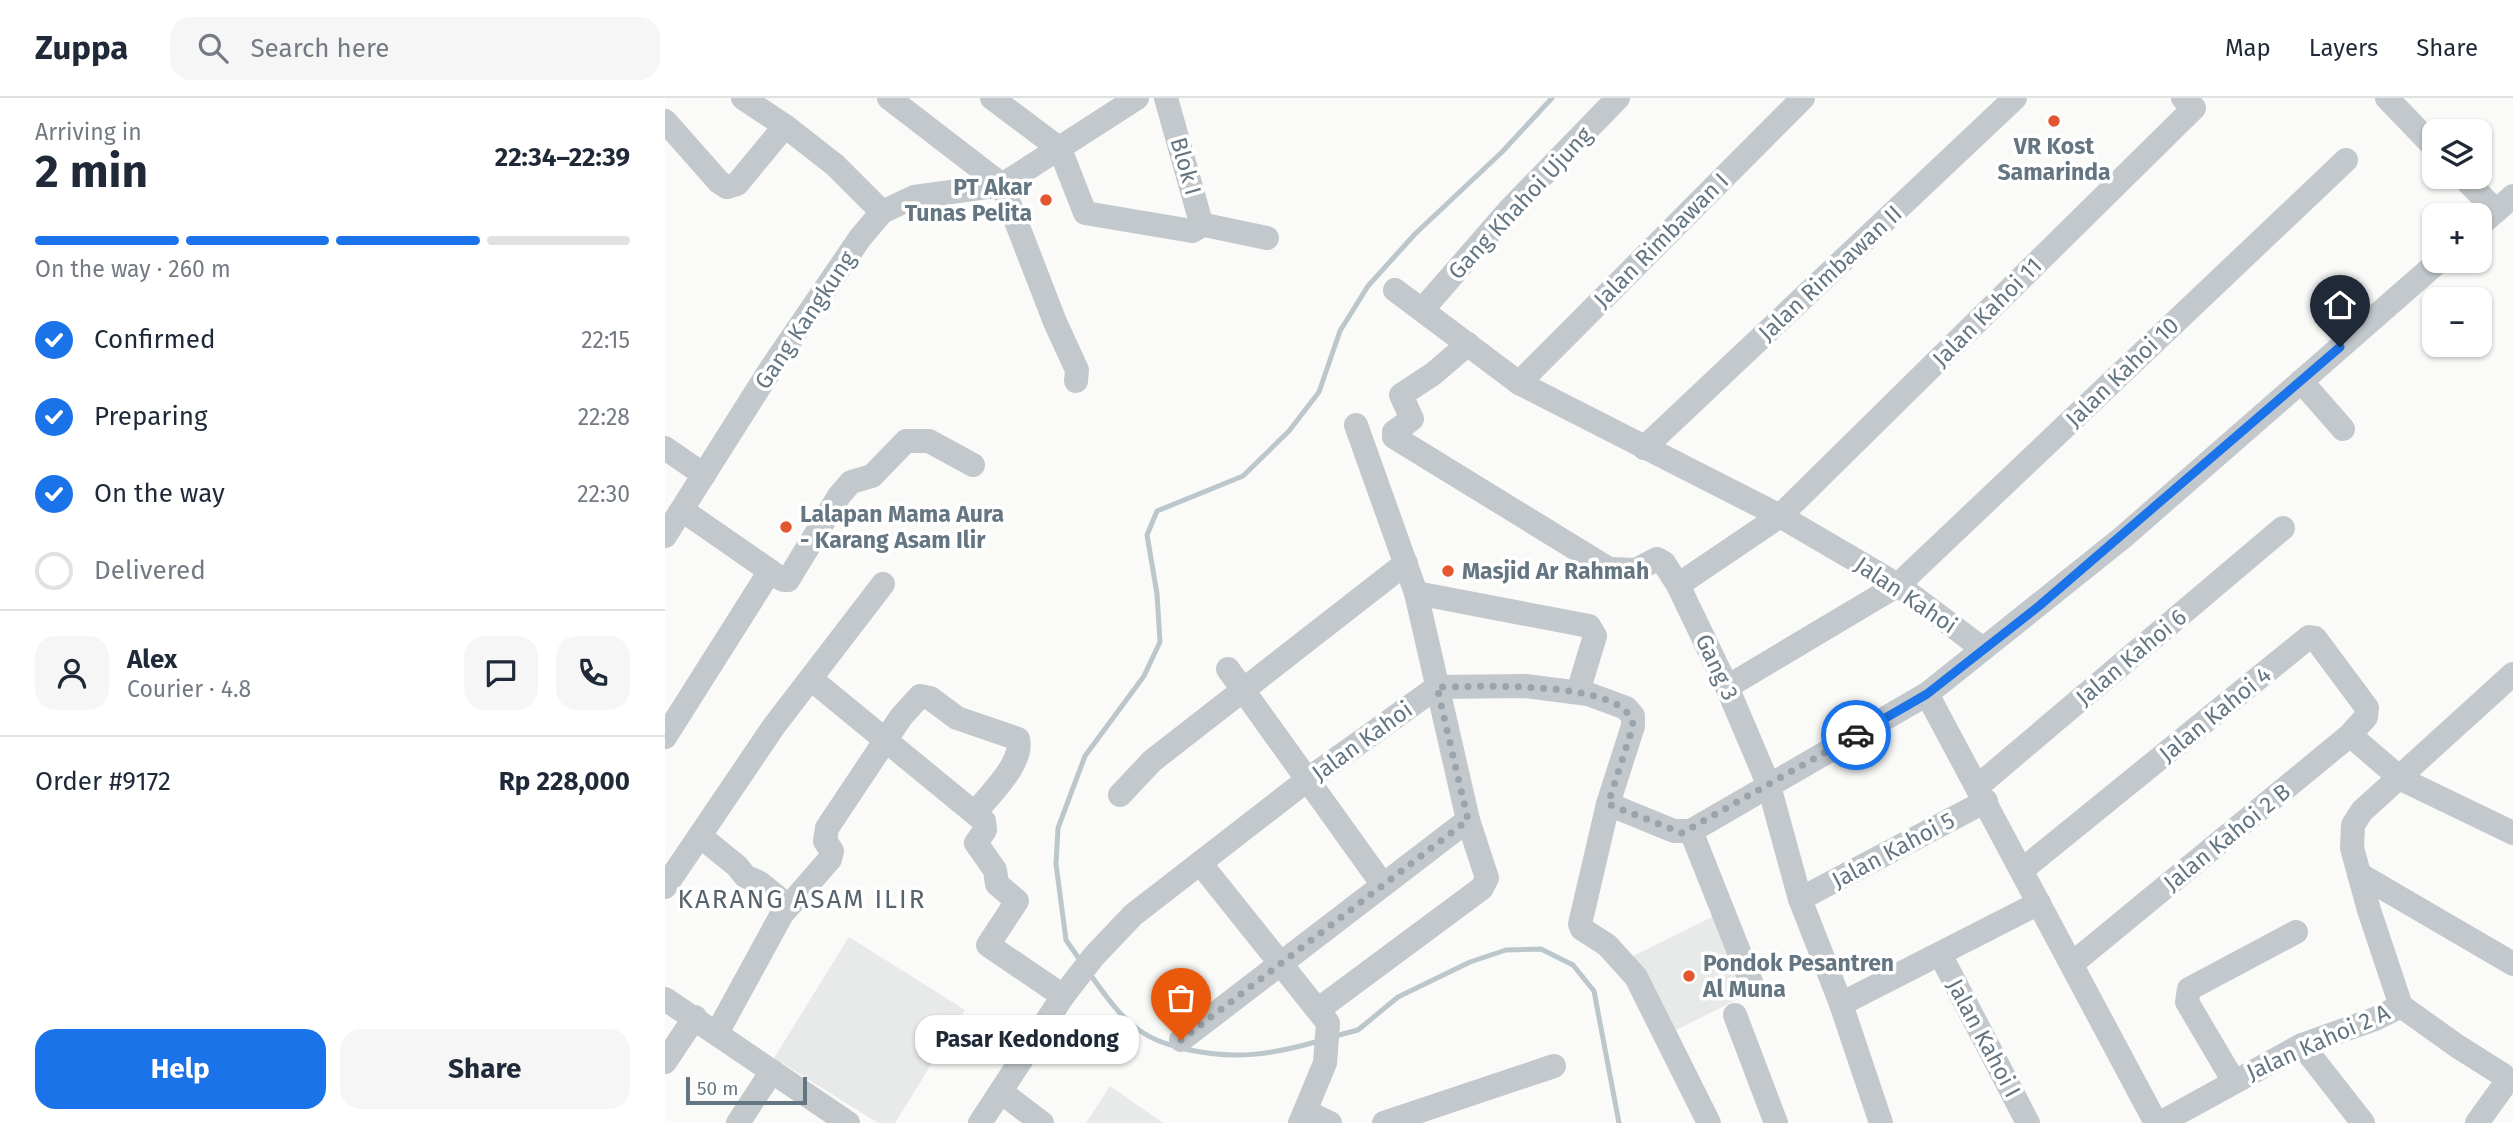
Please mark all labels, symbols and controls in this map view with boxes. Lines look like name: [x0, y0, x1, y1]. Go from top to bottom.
search box: [170, 17, 660, 80]
text: Zuppa: [35, 28, 128, 68]
icon: search: [194, 29, 232, 67]
text: Search here: [250, 33, 389, 64]
text: Map: [2225, 34, 2271, 62]
text: Layers: [2309, 34, 2378, 62]
text: Share: [2416, 34, 2478, 62]
marker: VR Kost Samarinda: [2046, 113, 2062, 129]
text: Arriving in: [35, 118, 142, 146]
map controls: [2422, 119, 2492, 357]
button: layers: [2422, 119, 2492, 189]
street label: Gang Khahoi Ujung: [1442, 121, 1598, 285]
place label: VR Kost Samarinda: [1997, 132, 2111, 186]
street label: Blok I: [1164, 134, 1208, 198]
text: 22:34–22:39: [495, 142, 630, 173]
text: 2 min: [35, 144, 148, 199]
street label: Jalan Rimbawan I: [1588, 167, 1734, 313]
place label: PT Akar Tunas Pelita: [905, 173, 1033, 227]
marker: PT Akar Tunas Pelita: [1038, 192, 1054, 208]
street label: Jalan Rimbawan II: [1752, 199, 1908, 347]
button: +: [2422, 203, 2492, 273]
street label: Gang Kangkung: [749, 246, 861, 394]
street label: Jalan Kahoi 11: [1927, 252, 2047, 372]
text: On the way · 260 m: [35, 255, 231, 283]
pin: [2310, 275, 2370, 347]
icon: home: [2321, 286, 2359, 324]
button: −: [2422, 287, 2492, 357]
street label: Jalan Kahoi 10: [2060, 311, 2184, 433]
icon: check: [35, 321, 73, 359]
text: Confirmed: [94, 324, 215, 355]
text: 22:15: [581, 326, 630, 354]
icon: check: [35, 398, 73, 436]
text: Preparing: [94, 401, 207, 432]
text: 22:28: [578, 403, 630, 431]
icon: check: [35, 475, 73, 513]
text: On the way: [94, 478, 225, 509]
text: 22:30: [577, 480, 630, 508]
place label: Lalapan Mama Aura - Karang Asam Ilir: [800, 500, 1004, 554]
marker: Lalapan Mama Aura - Karang Asam Ilir: [778, 519, 794, 535]
street label: Jalan Kahoi: [1850, 551, 1962, 639]
text: Delivered: [94, 555, 206, 586]
place label: Masjid Ar Rahmah: [1462, 557, 1649, 585]
marker: Masjid Ar Rahmah: [1440, 563, 1456, 579]
street label: Jalan Kahoi 6: [2070, 603, 2192, 711]
street label: Gang 3: [1690, 629, 1744, 705]
button: person: [35, 636, 109, 710]
button: chat: [464, 636, 538, 710]
button: phone: [556, 636, 630, 710]
text: Alex: [127, 644, 177, 675]
street label: Jalan Kahoi 4: [2153, 660, 2277, 768]
text: Courier · 4.8: [127, 675, 251, 703]
street label: Jalan Kahoi: [1306, 695, 1418, 787]
courier: [1821, 700, 1891, 770]
icon: car: [1837, 716, 1875, 754]
text: Order #9172: [35, 766, 171, 797]
text: Rp 228,000: [499, 766, 630, 797]
street label: Jalan Kahoi 2 B: [2158, 777, 2296, 897]
street label: Jalan Kahoi 5: [1827, 806, 1959, 894]
district label: KARANG ASAM ILIR: [678, 884, 926, 915]
place label: Pondok Pesantren Al Muna: [1702, 949, 1894, 1003]
pin: [1151, 968, 1211, 1040]
marker: Pondok Pesantren Al Muna: [1681, 968, 1697, 984]
street label: Jalan Kahoi I: [1941, 974, 2027, 1102]
icon: bag: [1162, 979, 1200, 1017]
street label: Jalan Kahoi 2 A: [2242, 998, 2395, 1086]
callout: Pasar Kedondong: [915, 1016, 1139, 1065]
text: Pasar Kedondong: [935, 1025, 1119, 1053]
button: Help: [35, 1029, 326, 1109]
button: Share: [340, 1029, 630, 1109]
scale bar: [686, 1074, 807, 1106]
text: 50 m: [697, 1077, 738, 1100]

